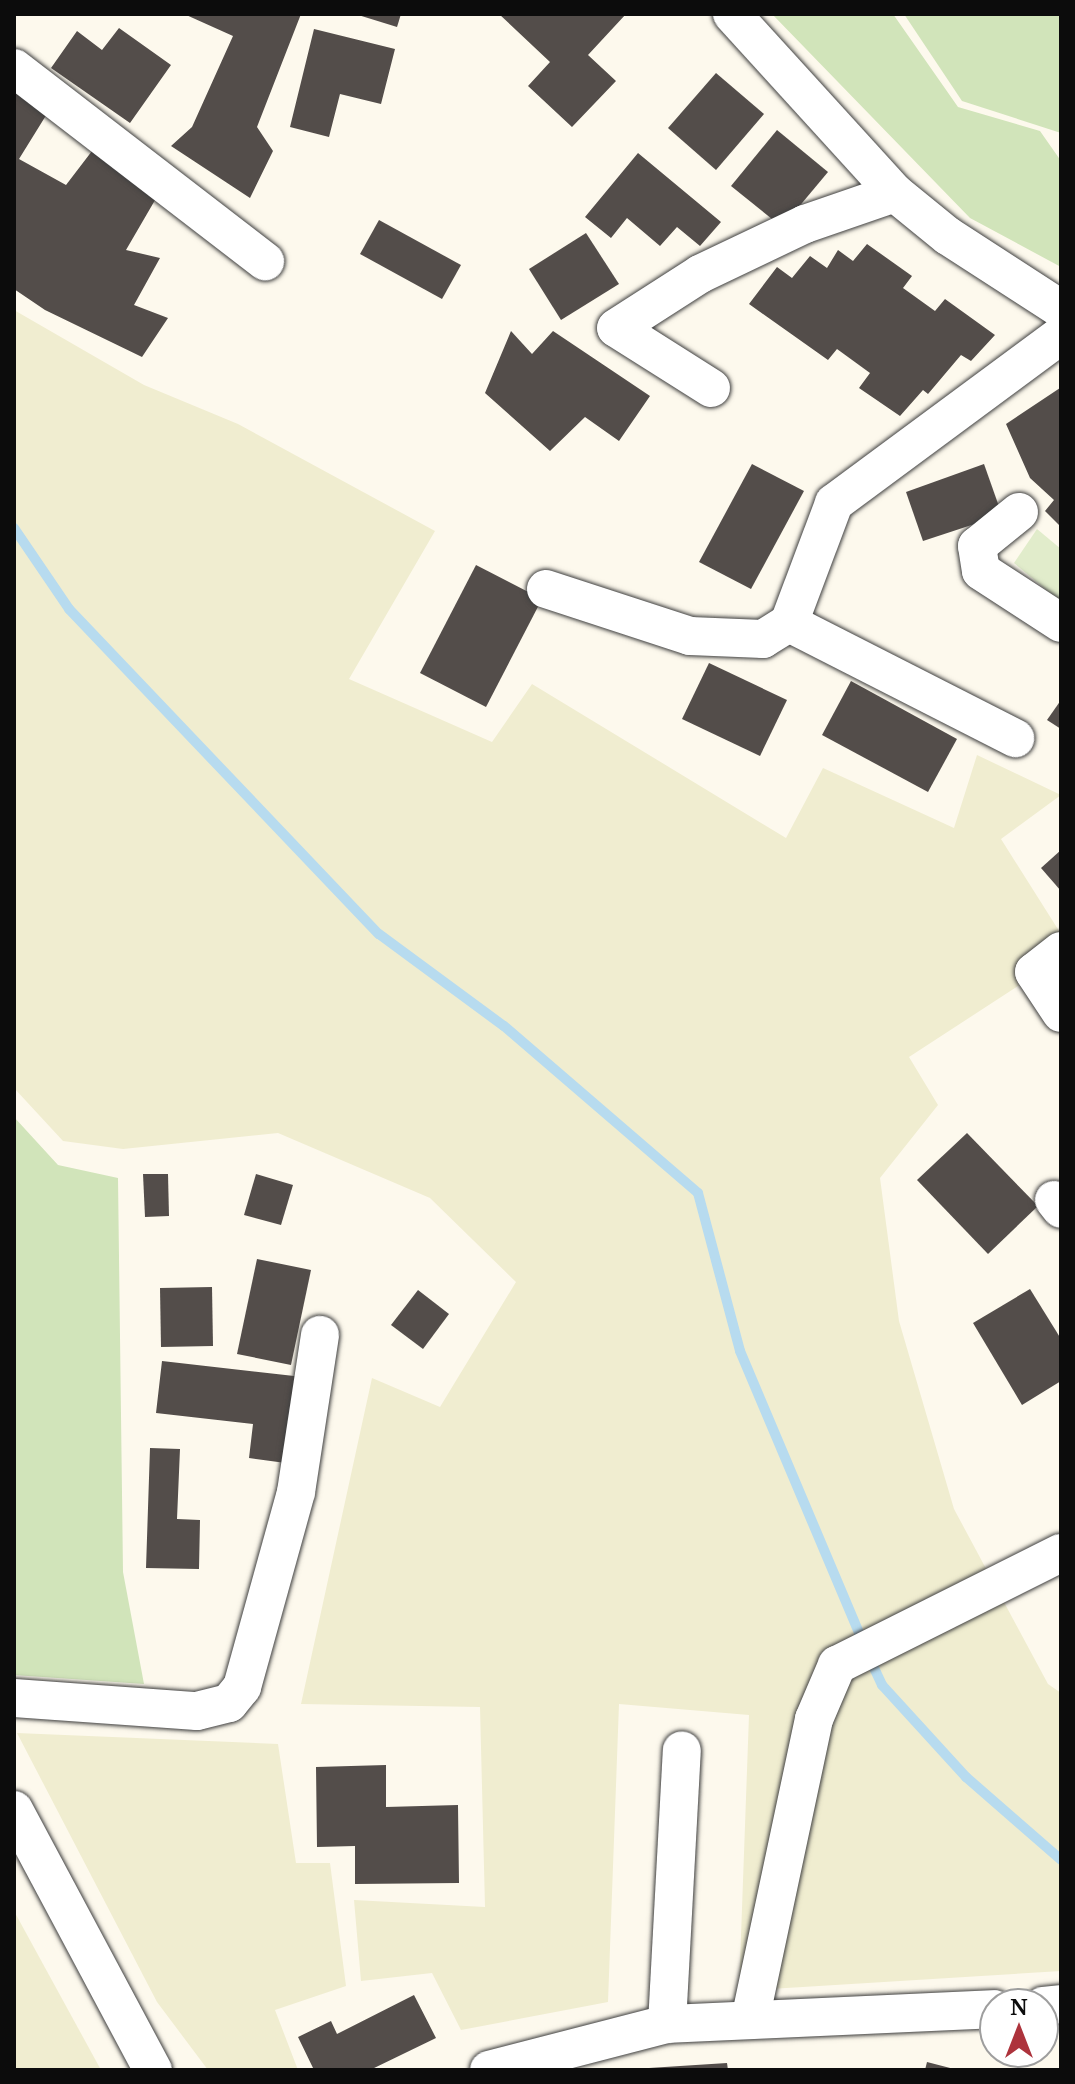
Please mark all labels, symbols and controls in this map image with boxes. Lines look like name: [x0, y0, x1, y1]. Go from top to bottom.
north arrow: [979, 1988, 1059, 2068]
text: N: [1010, 1991, 1028, 2021]

